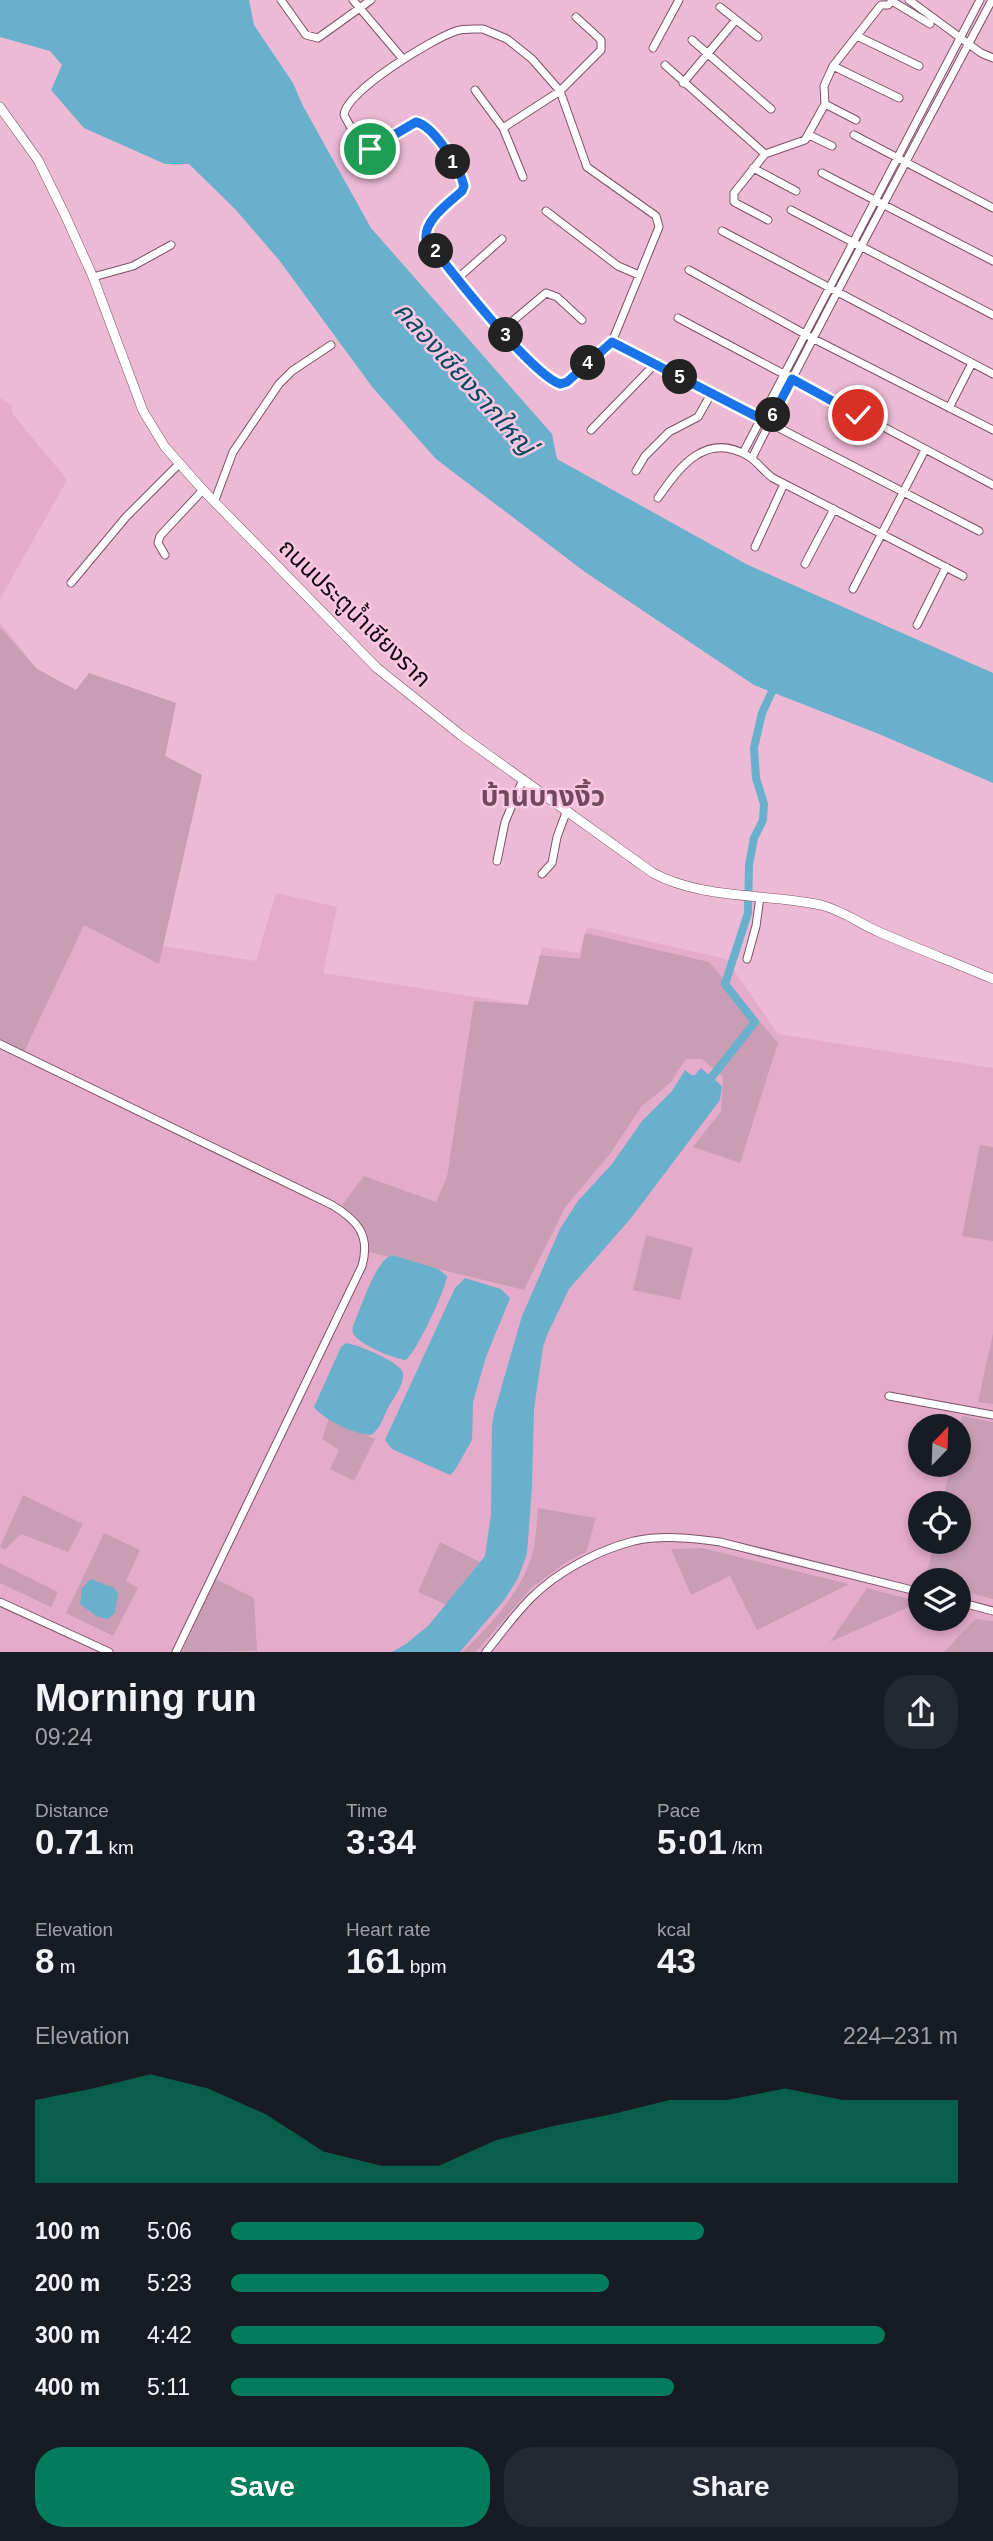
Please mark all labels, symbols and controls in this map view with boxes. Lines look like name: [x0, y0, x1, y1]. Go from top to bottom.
pin: [340, 119, 400, 179]
icon: arrive: [351, 130, 389, 168]
pin: 1: [435, 144, 470, 180]
text: 1: [447, 151, 458, 172]
pin: 2: [418, 233, 453, 268]
text: 2: [430, 240, 441, 261]
water label: คลองเชียงรากใหญ่: [388, 295, 544, 464]
pin: 3: [489, 318, 524, 352]
text: 3: [500, 324, 511, 345]
pin: 4: [570, 346, 606, 380]
text: 4: [582, 352, 593, 373]
pin: 5: [662, 360, 698, 394]
text: 5: [674, 366, 685, 387]
pin: [828, 385, 888, 445]
icon: check: [839, 396, 877, 434]
pin: 6: [756, 398, 790, 432]
text: 6: [767, 404, 778, 425]
street label: ถนนประตูน้ำเชียงราก: [272, 531, 439, 694]
district label: บ้านบางงิ้ว: [481, 778, 605, 812]
north arrow: [908, 1414, 971, 1477]
map controls: [908, 1414, 971, 1631]
button: locate: [908, 1491, 971, 1554]
button: layers: [908, 1568, 971, 1631]
button: share: [884, 1675, 958, 1749]
text: Morning run: [35, 1677, 257, 1719]
text: 09:24: [35, 1724, 93, 1750]
text: Distance: [35, 1800, 109, 1821]
text: Time: [346, 1800, 388, 1821]
text: Pace: [657, 1800, 700, 1821]
text: 0.71: [35, 1822, 103, 1861]
text: 3:34: [346, 1822, 416, 1861]
text: 5:01: [657, 1822, 727, 1861]
text: km: [103, 1837, 134, 1858]
text: /km: [727, 1837, 763, 1858]
text: Elevation: [35, 1919, 113, 1940]
text: Heart rate: [346, 1919, 430, 1940]
text: kcal: [657, 1919, 691, 1940]
text: 8: [35, 1941, 54, 1980]
text: 161: [346, 1941, 404, 1980]
text: 43: [657, 1941, 696, 1980]
text: m: [54, 1956, 76, 1977]
text: bpm: [404, 1956, 447, 1977]
text: Elevation: [35, 2023, 130, 2049]
text: 224–231 m: [843, 2023, 958, 2049]
text: 100 m: [35, 2218, 100, 2244]
text: 5:06: [147, 2218, 192, 2244]
text: 200 m: [35, 2270, 100, 2296]
text: 5:23: [147, 2270, 192, 2296]
text: 300 m: [35, 2322, 100, 2348]
text: 4:42: [147, 2322, 192, 2348]
text: 400 m: [35, 2374, 100, 2400]
text: 5:11: [147, 2374, 190, 2400]
button: Save: [35, 2447, 490, 2527]
button: Share: [504, 2447, 958, 2527]

